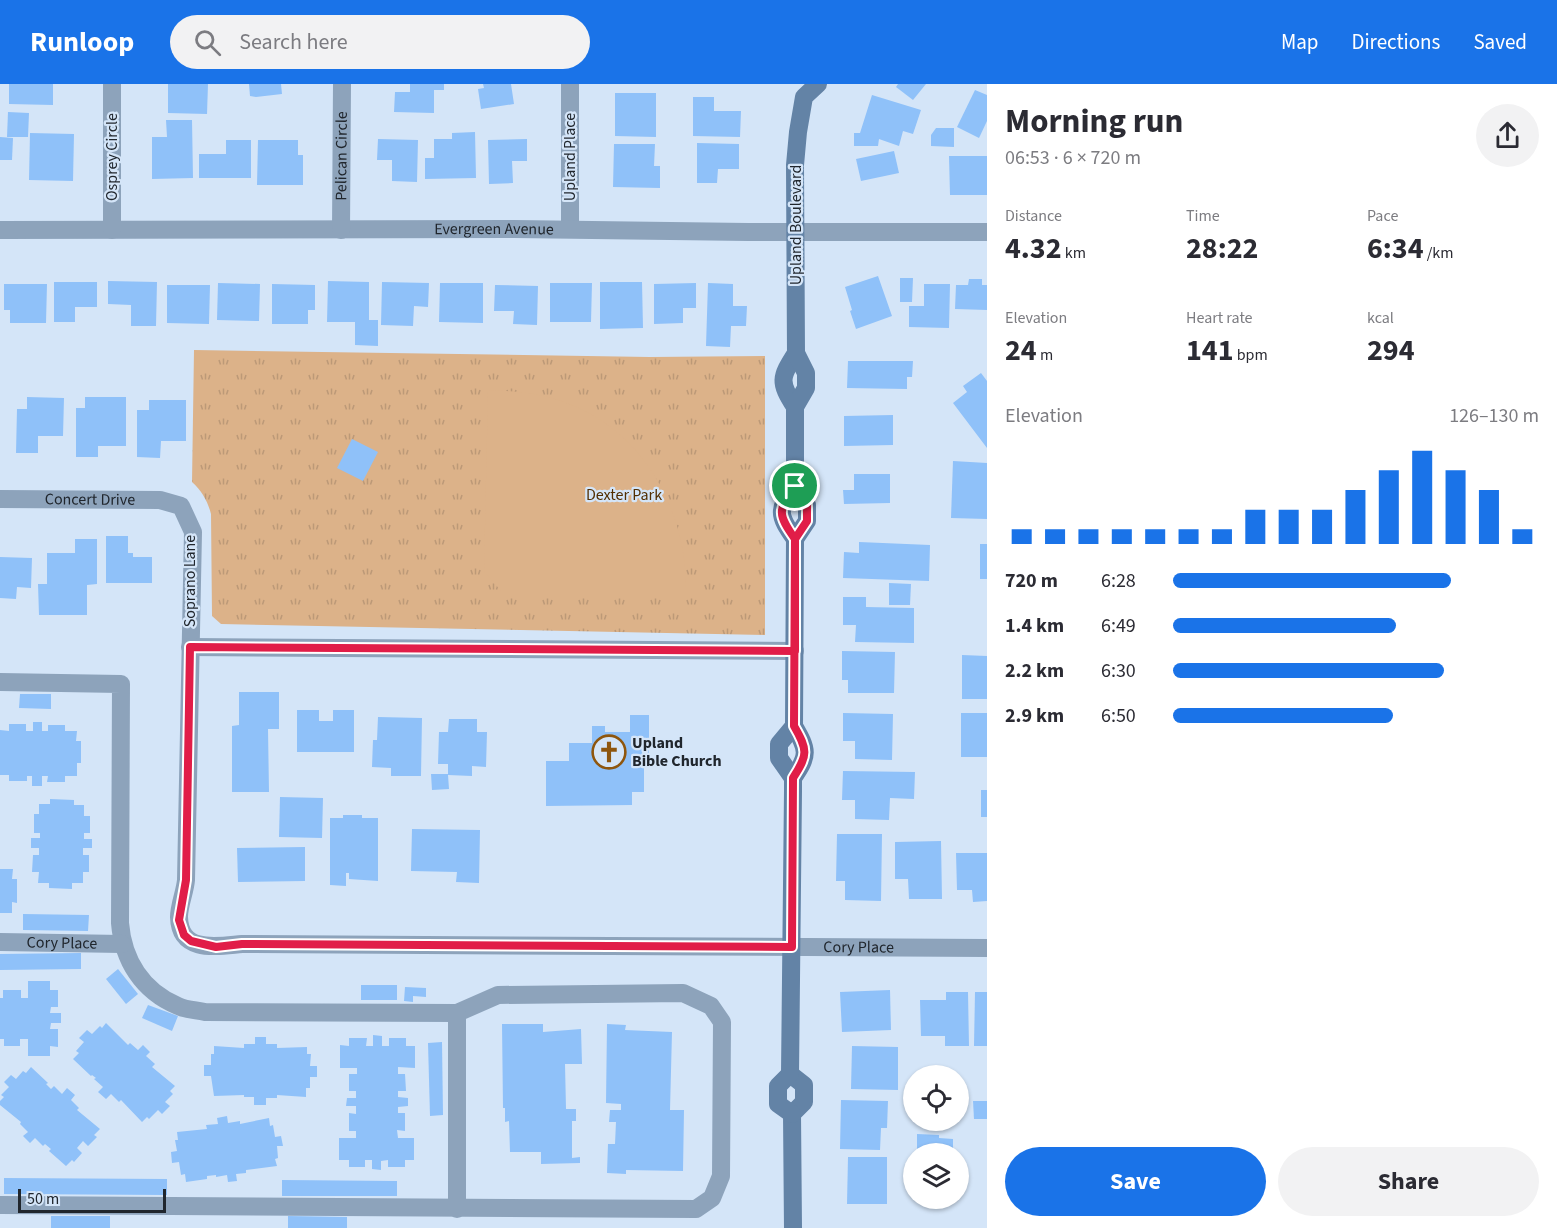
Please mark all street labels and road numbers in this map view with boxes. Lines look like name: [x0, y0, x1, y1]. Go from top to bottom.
street label: Pelican Circle: [330, 111, 353, 201]
street label: Osprey Circle: [101, 113, 123, 201]
street label: Upland Place: [559, 113, 581, 201]
street label: Upland Boulevard: [785, 165, 807, 285]
street label: Evergreen Avenue: [434, 218, 554, 241]
street label: Concert Drive: [45, 488, 135, 511]
street label: Soprano Lane: [179, 535, 201, 627]
street label: Cory Place: [27, 931, 98, 955]
street label: Cory Place: [823, 936, 894, 959]

